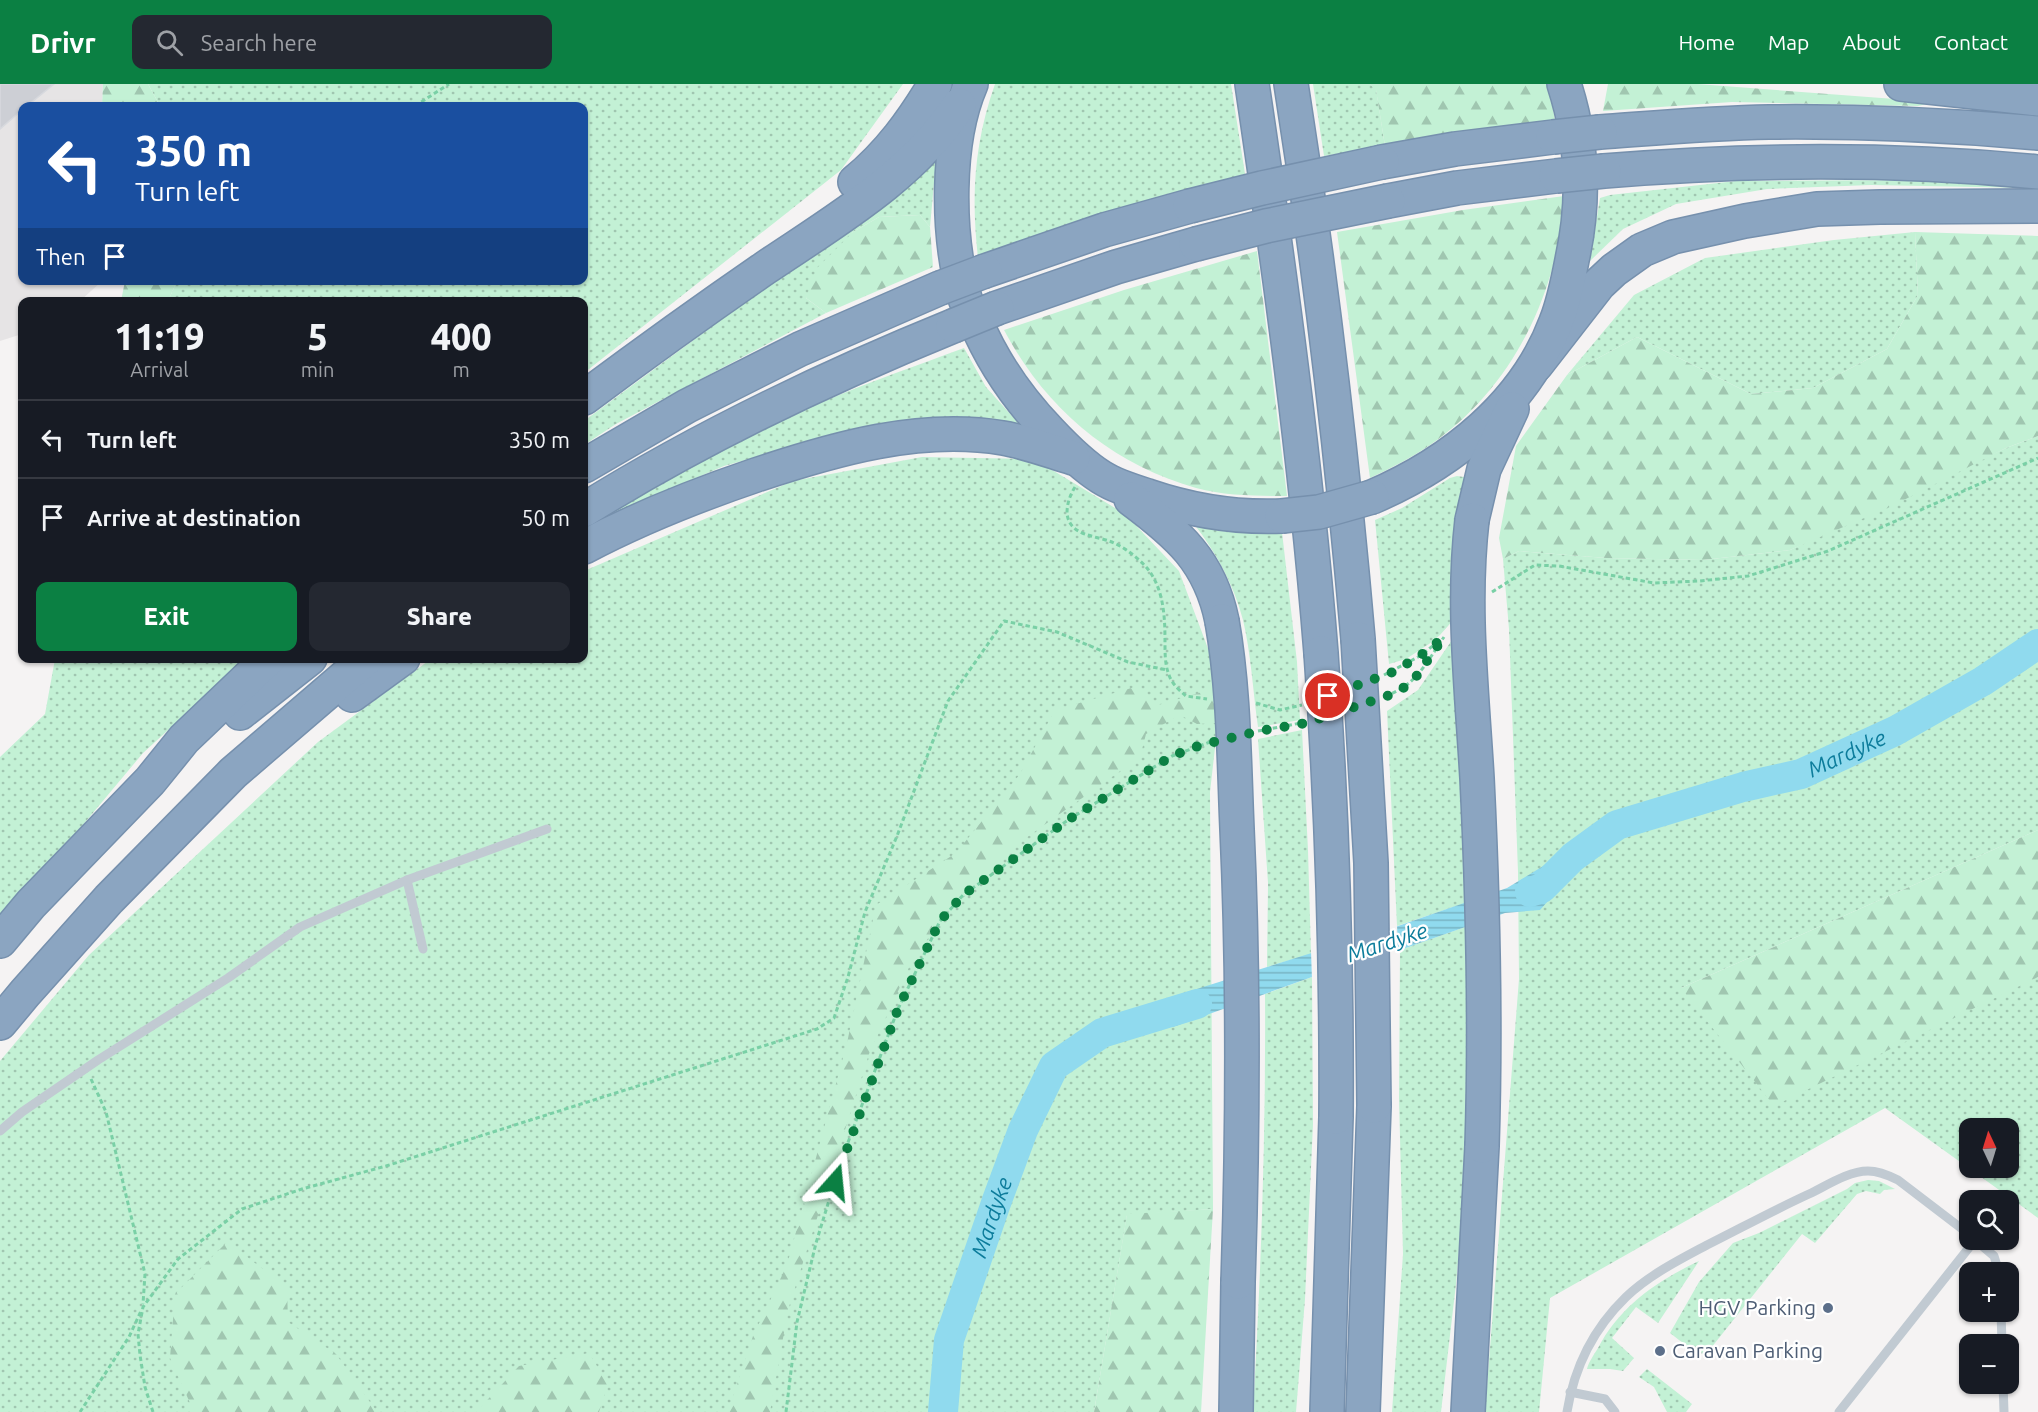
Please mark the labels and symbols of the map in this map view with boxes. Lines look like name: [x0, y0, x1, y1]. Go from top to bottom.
pin: [1302, 670, 1353, 721]
water label: Mardyke: [1803, 724, 1889, 781]
water label: Mardyke: [1343, 917, 1430, 966]
north arrow: [1959, 1118, 2019, 1178]
position arrow: [803, 1150, 867, 1214]
water label: Mardyke: [965, 1174, 1016, 1261]
place label: HGV Parking: [1698, 1295, 1816, 1319]
marker: HGV Parking: [1821, 1301, 1835, 1315]
place label: Caravan Parking: [1672, 1338, 1823, 1362]
marker: Caravan Parking: [1653, 1344, 1667, 1358]

